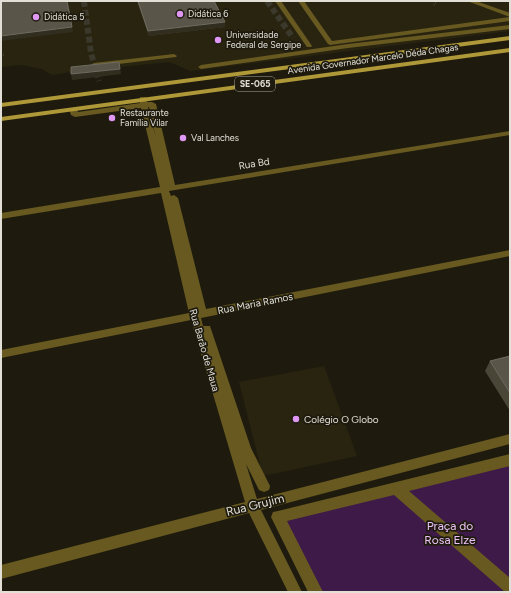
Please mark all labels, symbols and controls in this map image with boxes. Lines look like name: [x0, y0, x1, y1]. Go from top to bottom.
place label: Didática 6: [188, 8, 228, 19]
marker: Didática 6: [175, 9, 185, 19]
place label: Didática 5: [44, 11, 84, 22]
marker: Didática 5: [31, 12, 41, 22]
place label: Universidade Federal de Sergipe: [226, 29, 301, 50]
marker: Universidade Federal de Sergipe: [213, 35, 223, 45]
street label: Avenida Governador Marcelo Déda Chagas: [287, 41, 459, 76]
road number: SE-065: [235, 77, 275, 91]
place label: Restaurante Família Vilar: [120, 107, 169, 128]
marker: Restaurante Família Vilar: [107, 113, 117, 123]
place label: Val Lanches: [191, 132, 239, 143]
marker: Val Lanches: [178, 133, 188, 143]
street label: Rua Bd: [238, 155, 271, 172]
street label: Rua Maria Ramos: [216, 290, 294, 317]
street label: Rua Barão de Maua: [187, 307, 223, 393]
place label: Colégio O Globo: [304, 413, 379, 426]
marker: Colégio O Globo: [291, 414, 301, 424]
street label: Rua Grujim: [224, 491, 286, 519]
park label: Praça do Rosa Elze: [424, 519, 476, 547]

